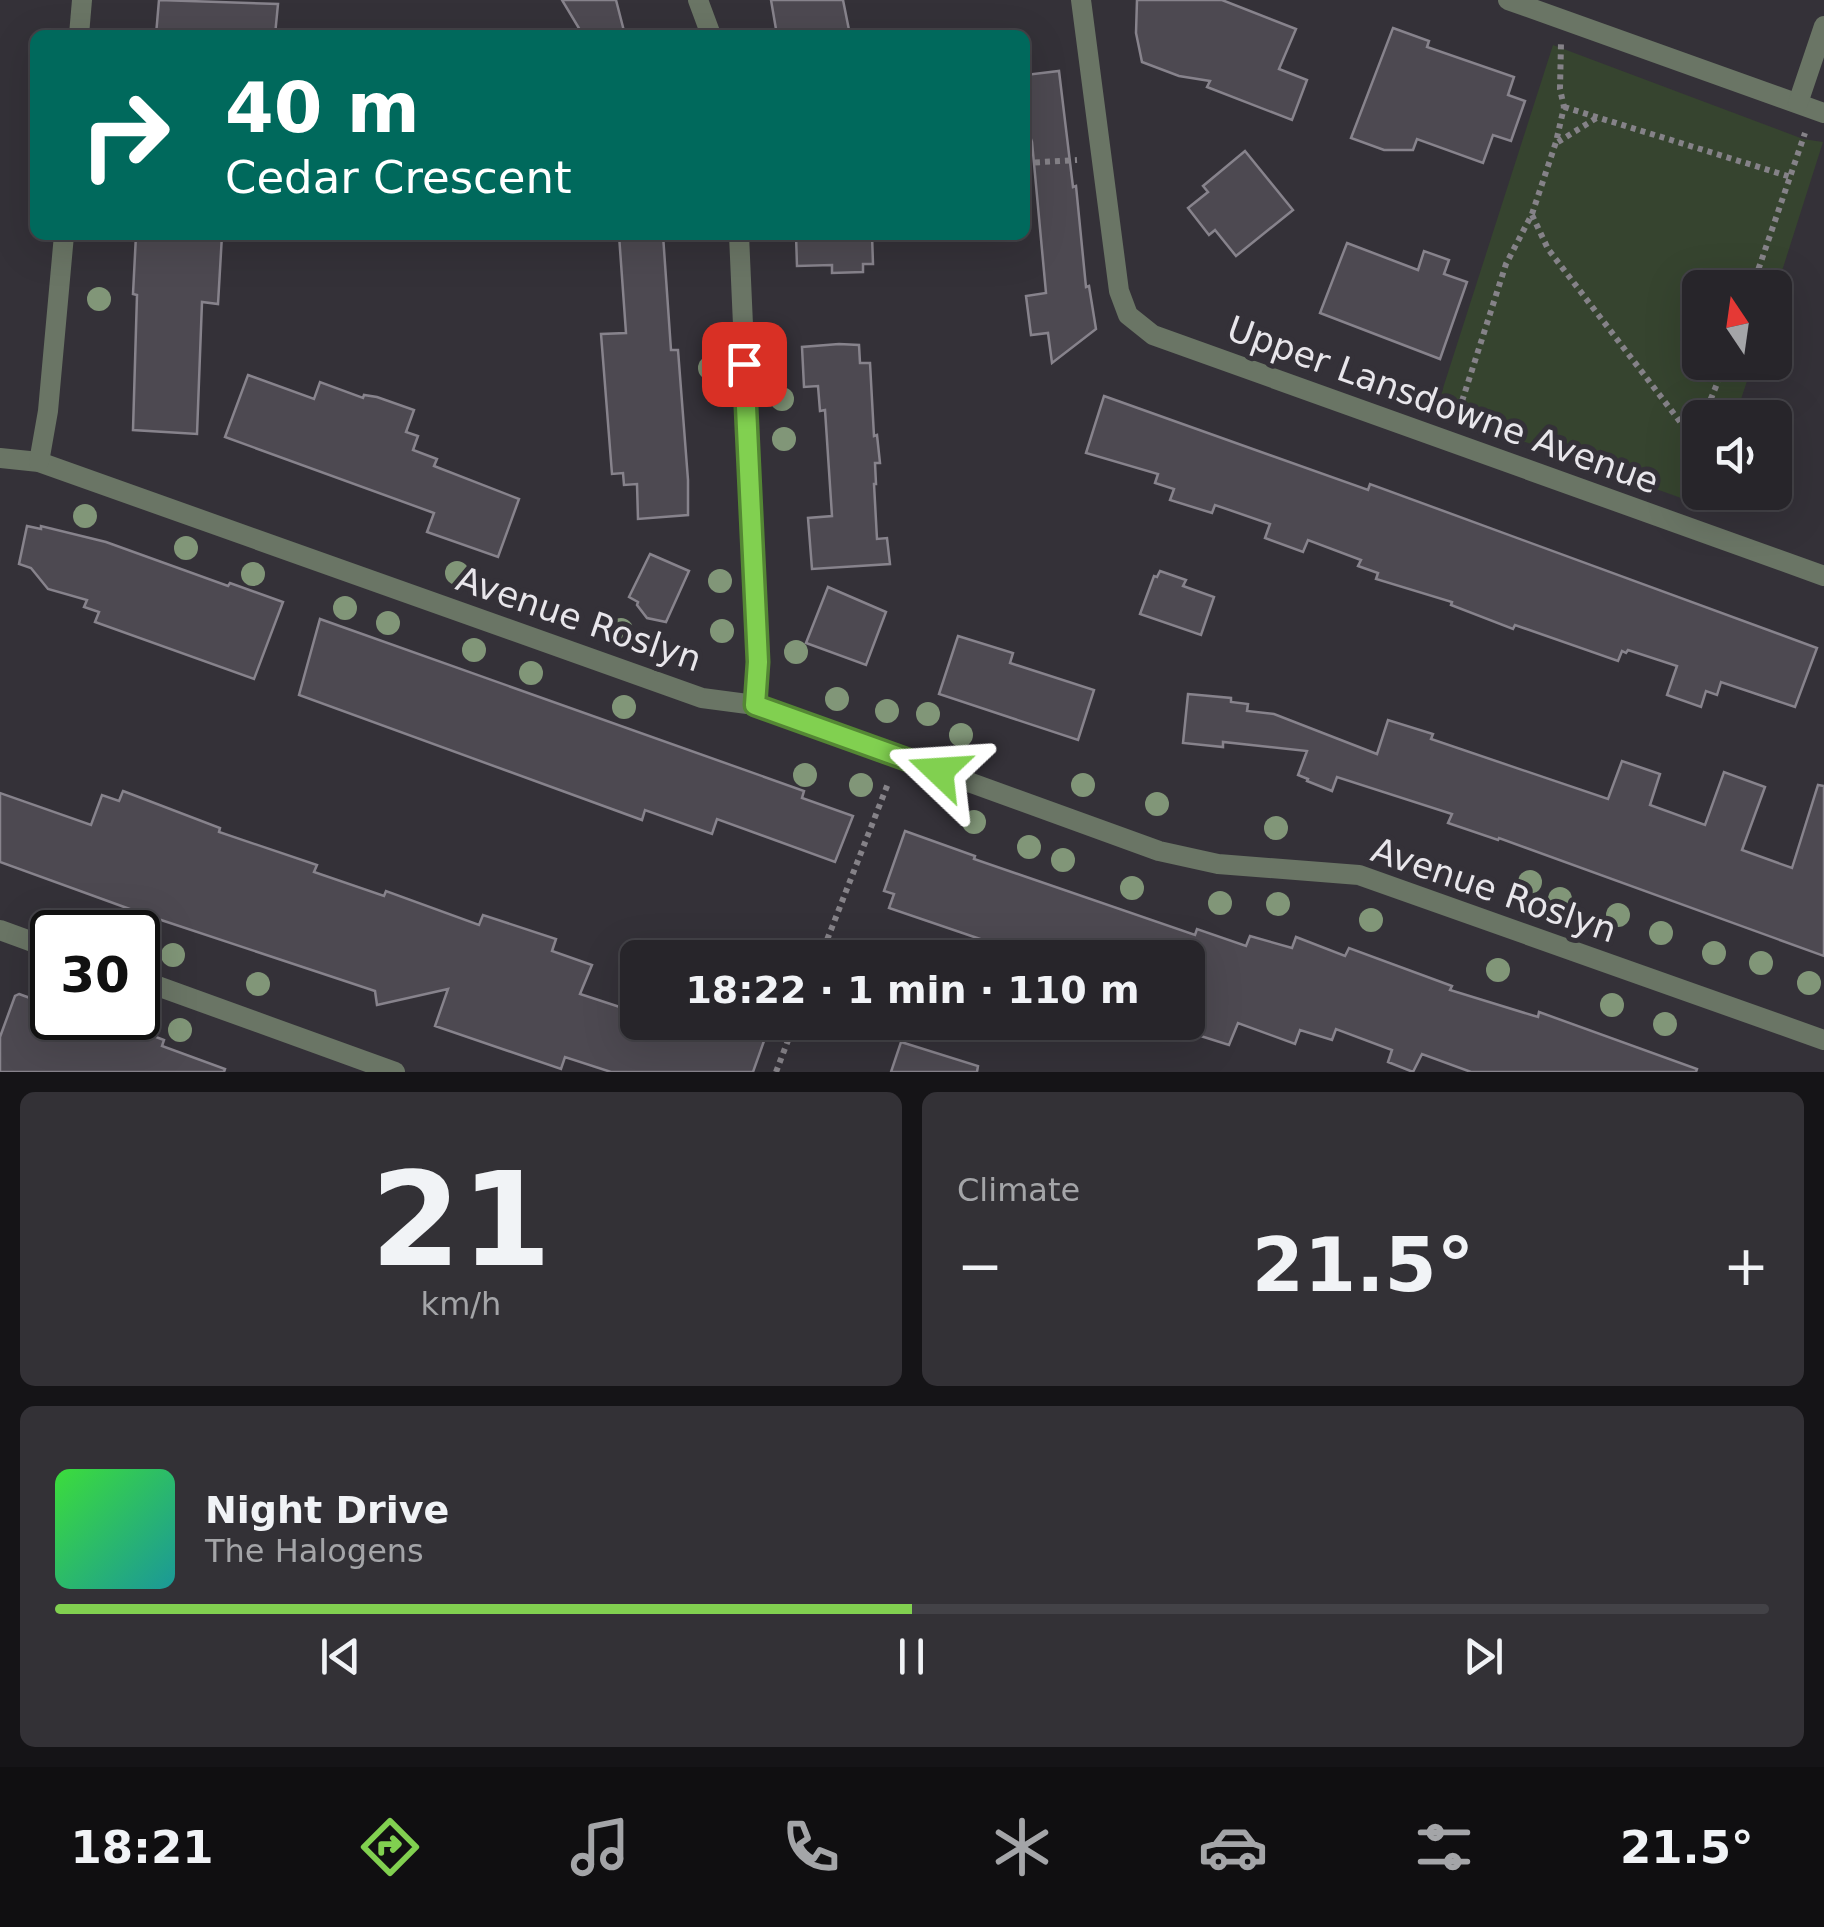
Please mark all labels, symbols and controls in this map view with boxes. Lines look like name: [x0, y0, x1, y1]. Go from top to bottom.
text: 40 m: [225, 67, 420, 149]
icon: right: [60, 70, 190, 200]
text: Cedar Crescent: [225, 151, 572, 204]
north arrow: [1682, 270, 1792, 380]
map controls: [1682, 270, 1792, 510]
street label: Upper Lansdowne Avenue: [1222, 308, 1664, 502]
pin: [702, 322, 787, 407]
icon: arrive: [717, 337, 772, 392]
button: sound: [1682, 400, 1792, 510]
street label: Avenue Roslyn: [451, 558, 707, 680]
position arrow: [887, 719, 991, 823]
street label: Avenue Roslyn: [1366, 829, 1622, 951]
speed limit sign: 30: [30, 910, 160, 1040]
text: 18:22 · 1 min · 110 m: [685, 968, 1140, 1012]
text: 21: [371, 1144, 551, 1296]
text: Climate: [957, 1171, 1080, 1209]
text: 21.5°: [1252, 1221, 1474, 1309]
text: −: [957, 1234, 1003, 1298]
text: +: [1723, 1234, 1769, 1298]
text: km/h: [421, 1285, 501, 1323]
text: Night Drive: [205, 1488, 449, 1532]
text: The Halogens: [205, 1532, 424, 1570]
icon: previous: [313, 1629, 368, 1684]
icon: pause: [884, 1629, 939, 1684]
icon: next: [1456, 1629, 1511, 1684]
icon: directions: [355, 1812, 425, 1882]
icon: music: [565, 1812, 635, 1882]
icon: phone: [776, 1812, 846, 1882]
icon: climate: [987, 1812, 1057, 1882]
icon: car: [1198, 1812, 1268, 1882]
icon: filters: [1409, 1812, 1479, 1882]
text: 18:21: [70, 1821, 214, 1874]
text: 21.5°: [1620, 1821, 1753, 1874]

